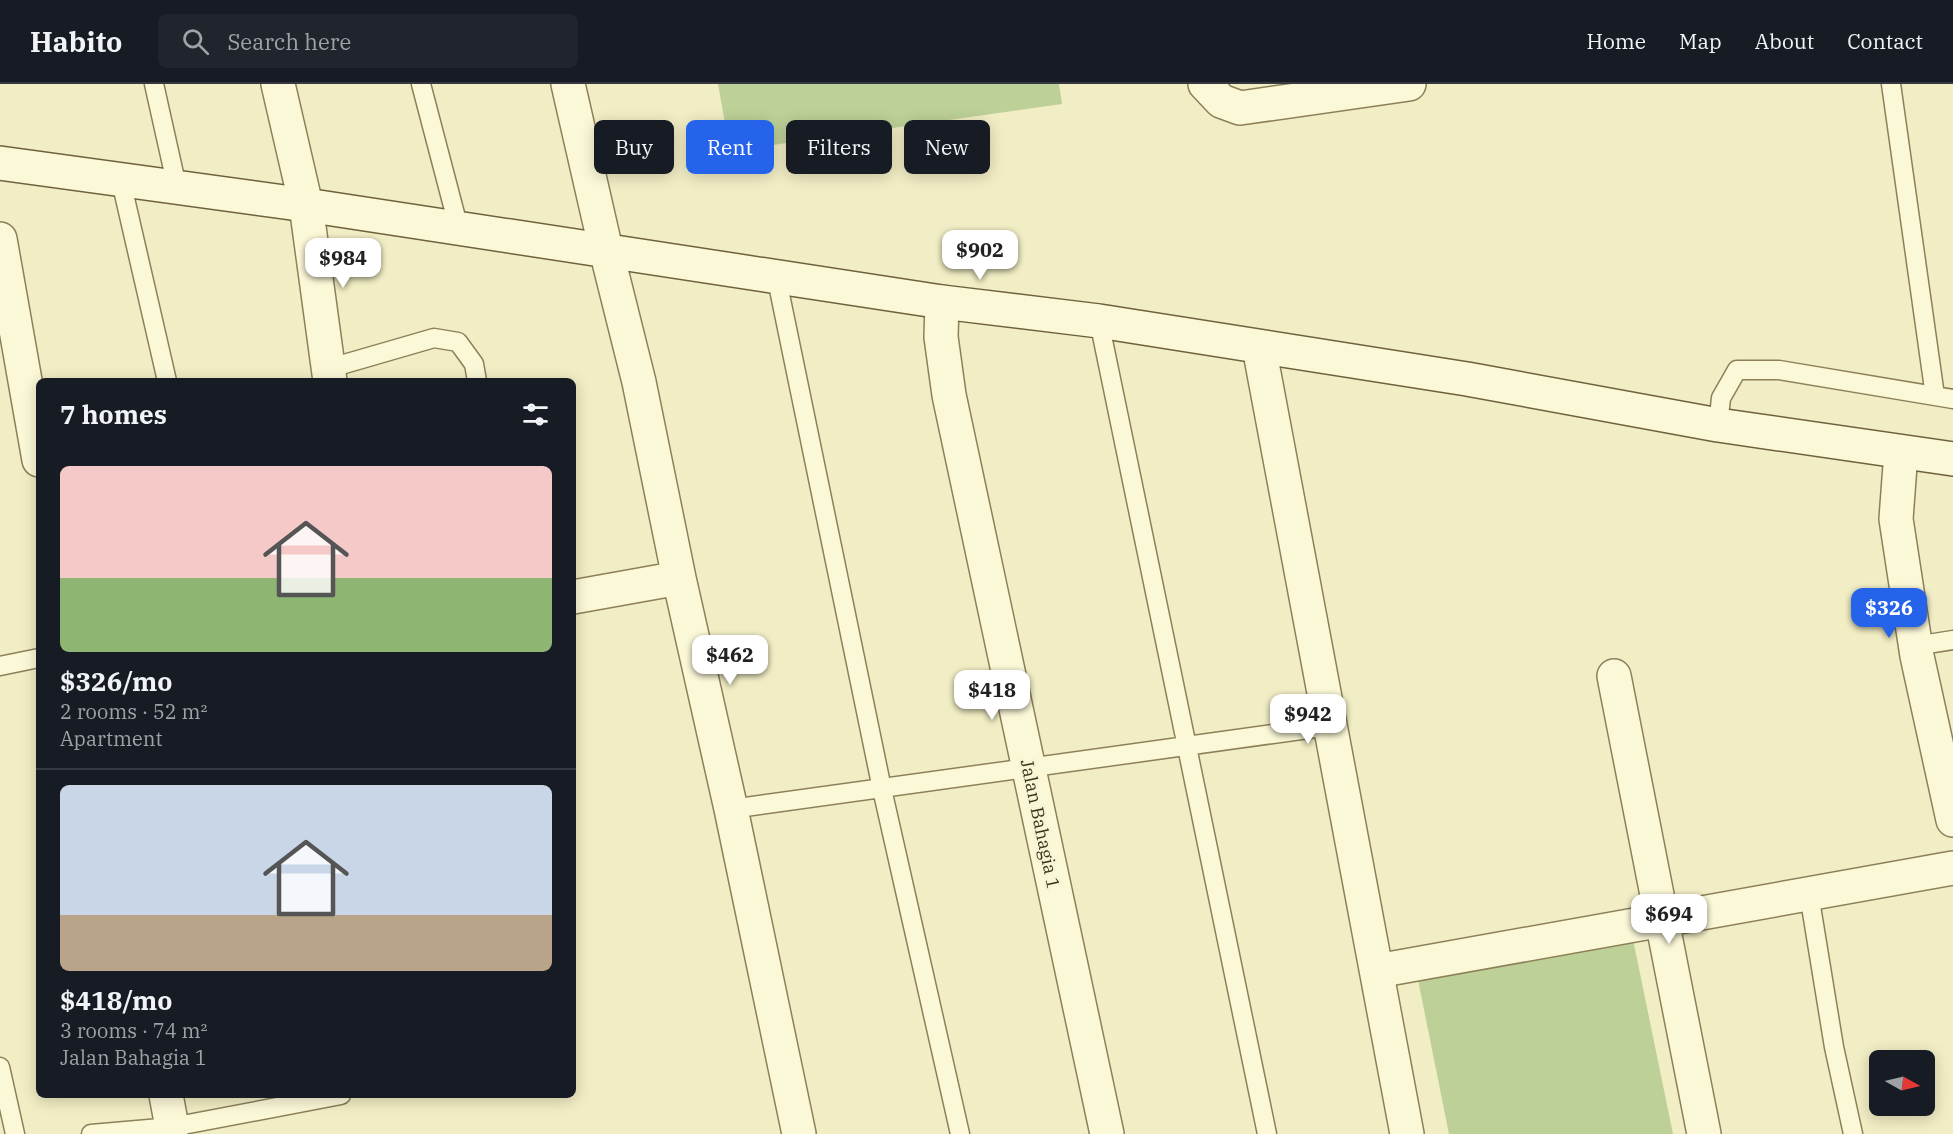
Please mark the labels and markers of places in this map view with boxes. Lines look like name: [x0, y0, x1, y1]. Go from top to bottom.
pin: $902: [944, 230, 1016, 281]
pin: $984: [307, 238, 379, 289]
pin: $326: [1853, 588, 1925, 639]
pin: $462: [694, 635, 766, 686]
pin: $418: [956, 670, 1028, 721]
pin: $942: [1272, 694, 1344, 745]
pin: $694: [1633, 894, 1705, 945]

